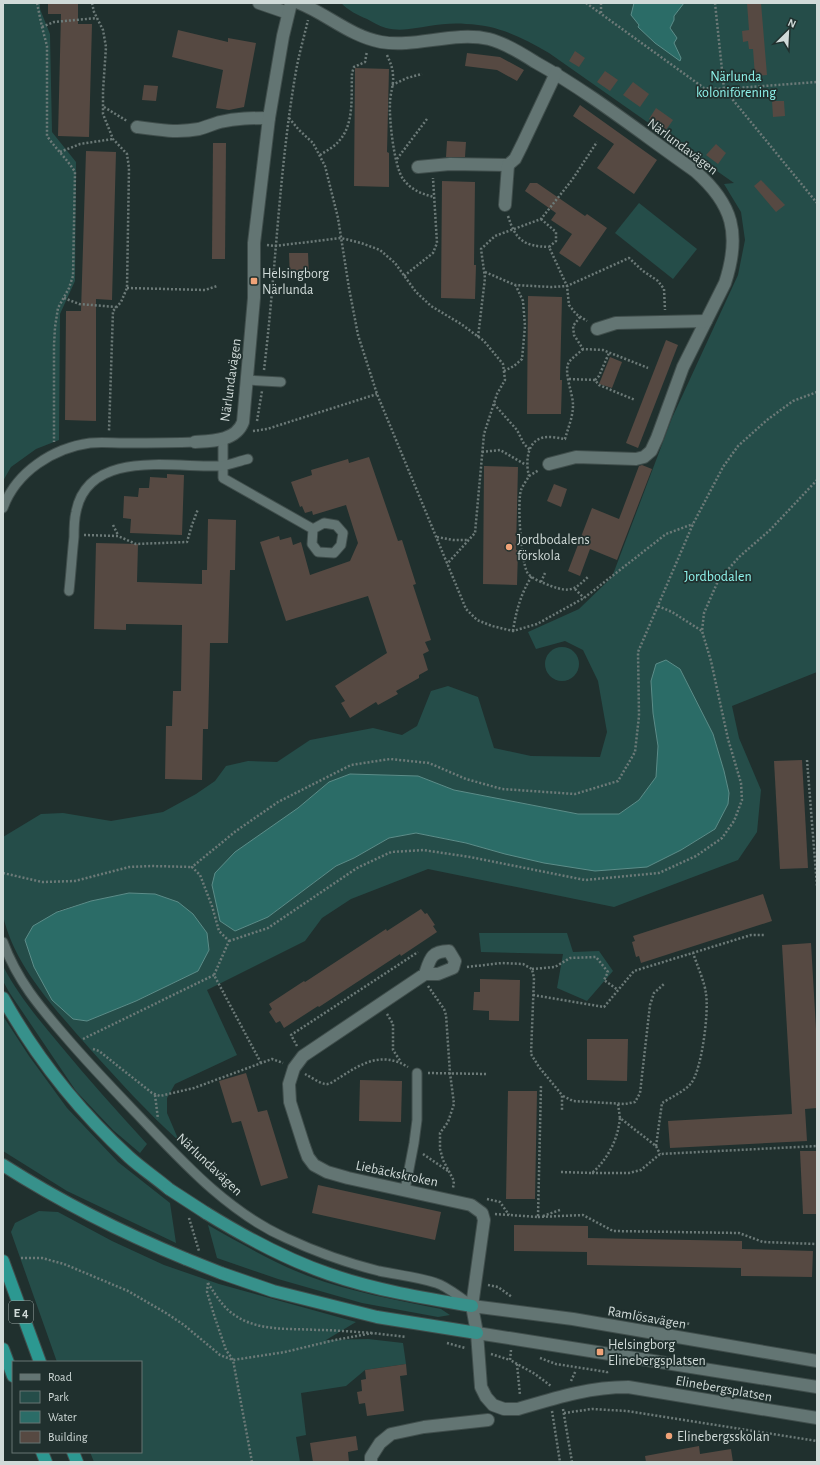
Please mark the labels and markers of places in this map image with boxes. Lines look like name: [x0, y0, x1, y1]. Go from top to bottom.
place label: Helsingborg Närlunda: [262, 267, 329, 297]
marker: Helsingborg Närlunda: [249, 276, 259, 286]
place label: Jordbodalens förskola: [517, 533, 590, 563]
marker: Jordbodalens förskola: [504, 542, 514, 552]
place label: Helsingborg Elinebergsplatsen: [608, 1338, 706, 1368]
marker: Helsingborg Elinebergsplatsen: [595, 1347, 605, 1357]
place label: Elinebergsskolan: [677, 1430, 770, 1444]
marker: Elinebergsskolan: [664, 1431, 674, 1441]

